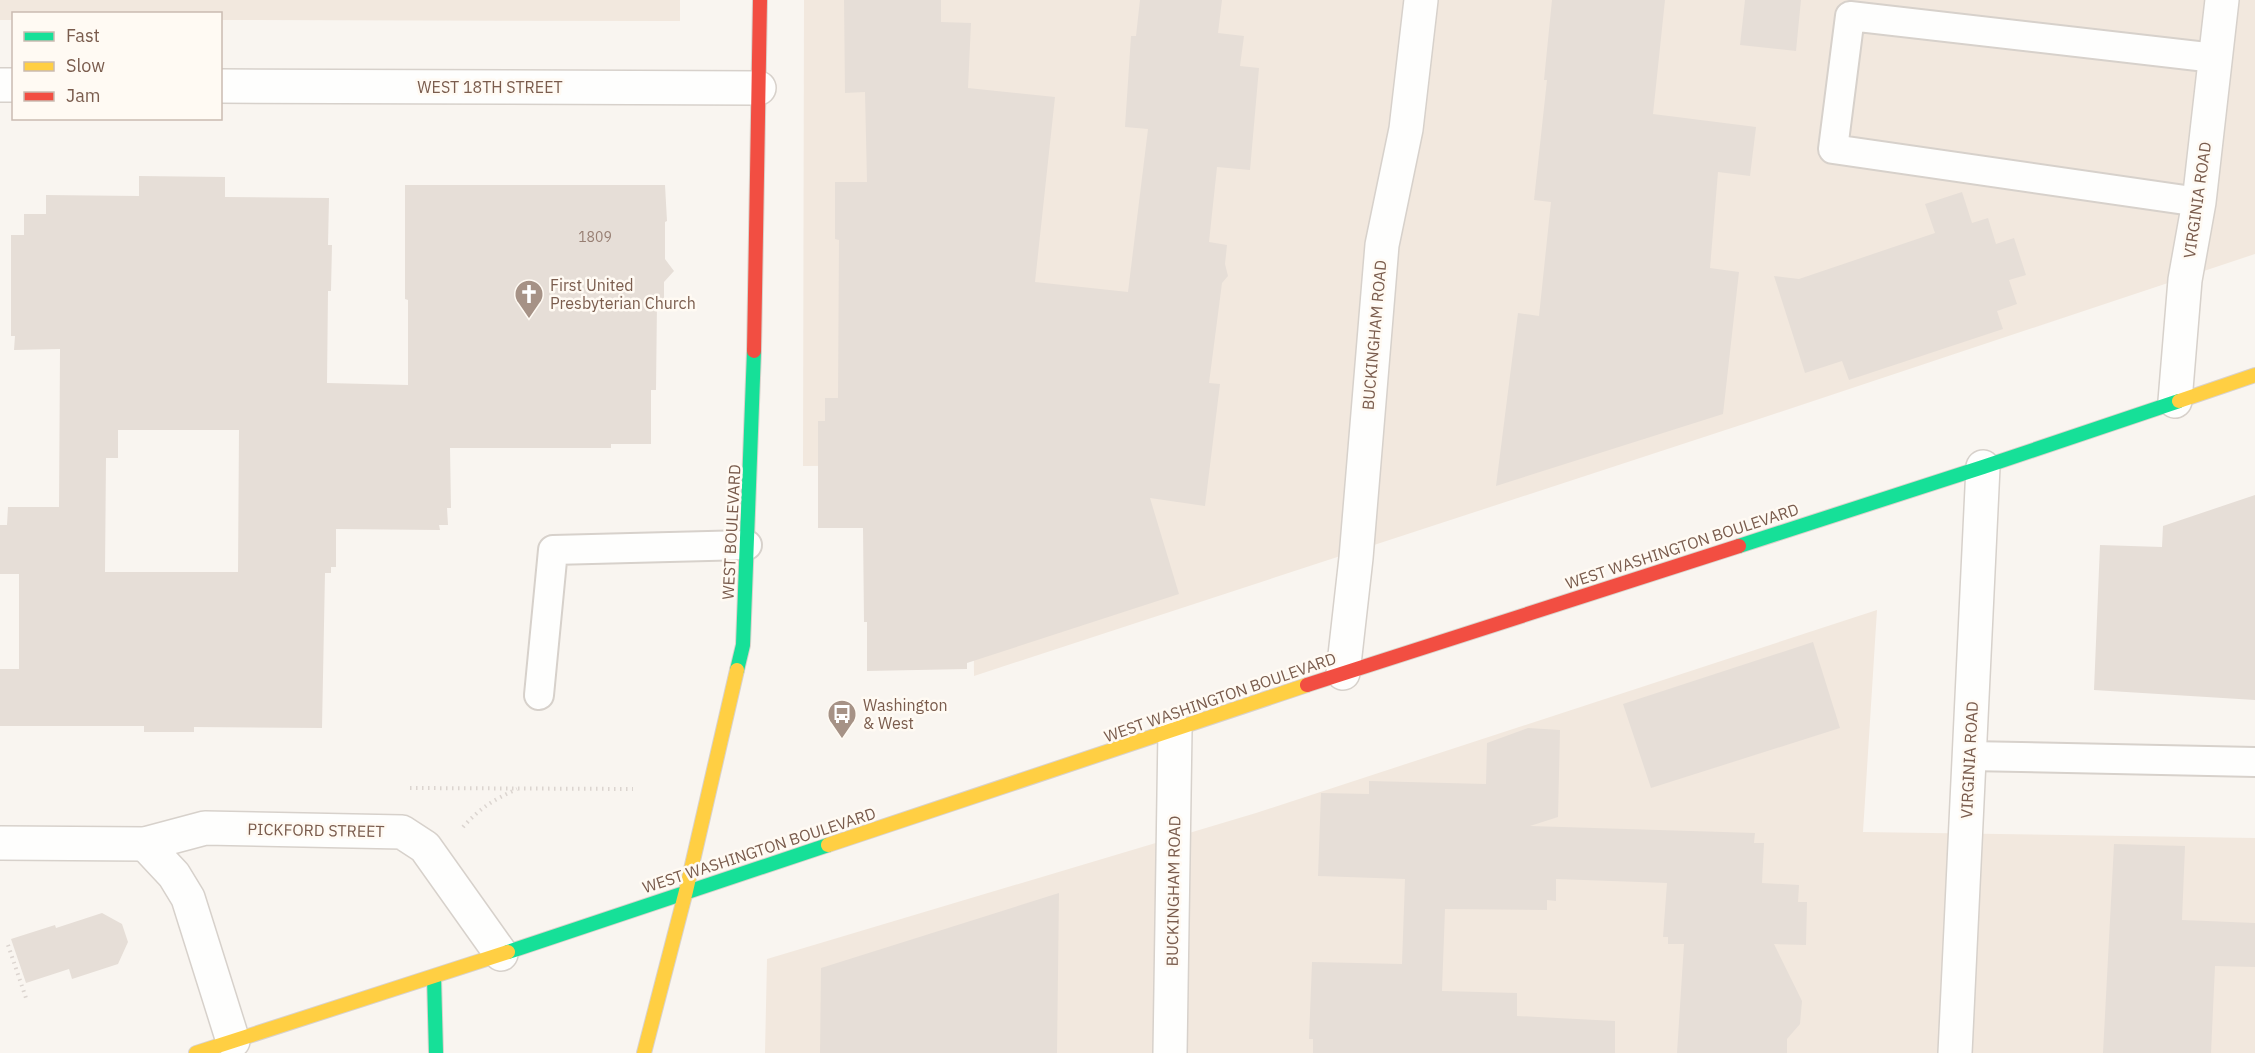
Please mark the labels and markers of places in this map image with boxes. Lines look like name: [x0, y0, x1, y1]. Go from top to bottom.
place label: First United Presbyterian Church: [550, 275, 696, 313]
church icon: First United Presbyterian Church: [513, 278, 545, 320]
place label: Washington & West: [863, 695, 948, 733]
bus stop icon: Washington & West: [826, 698, 858, 740]

